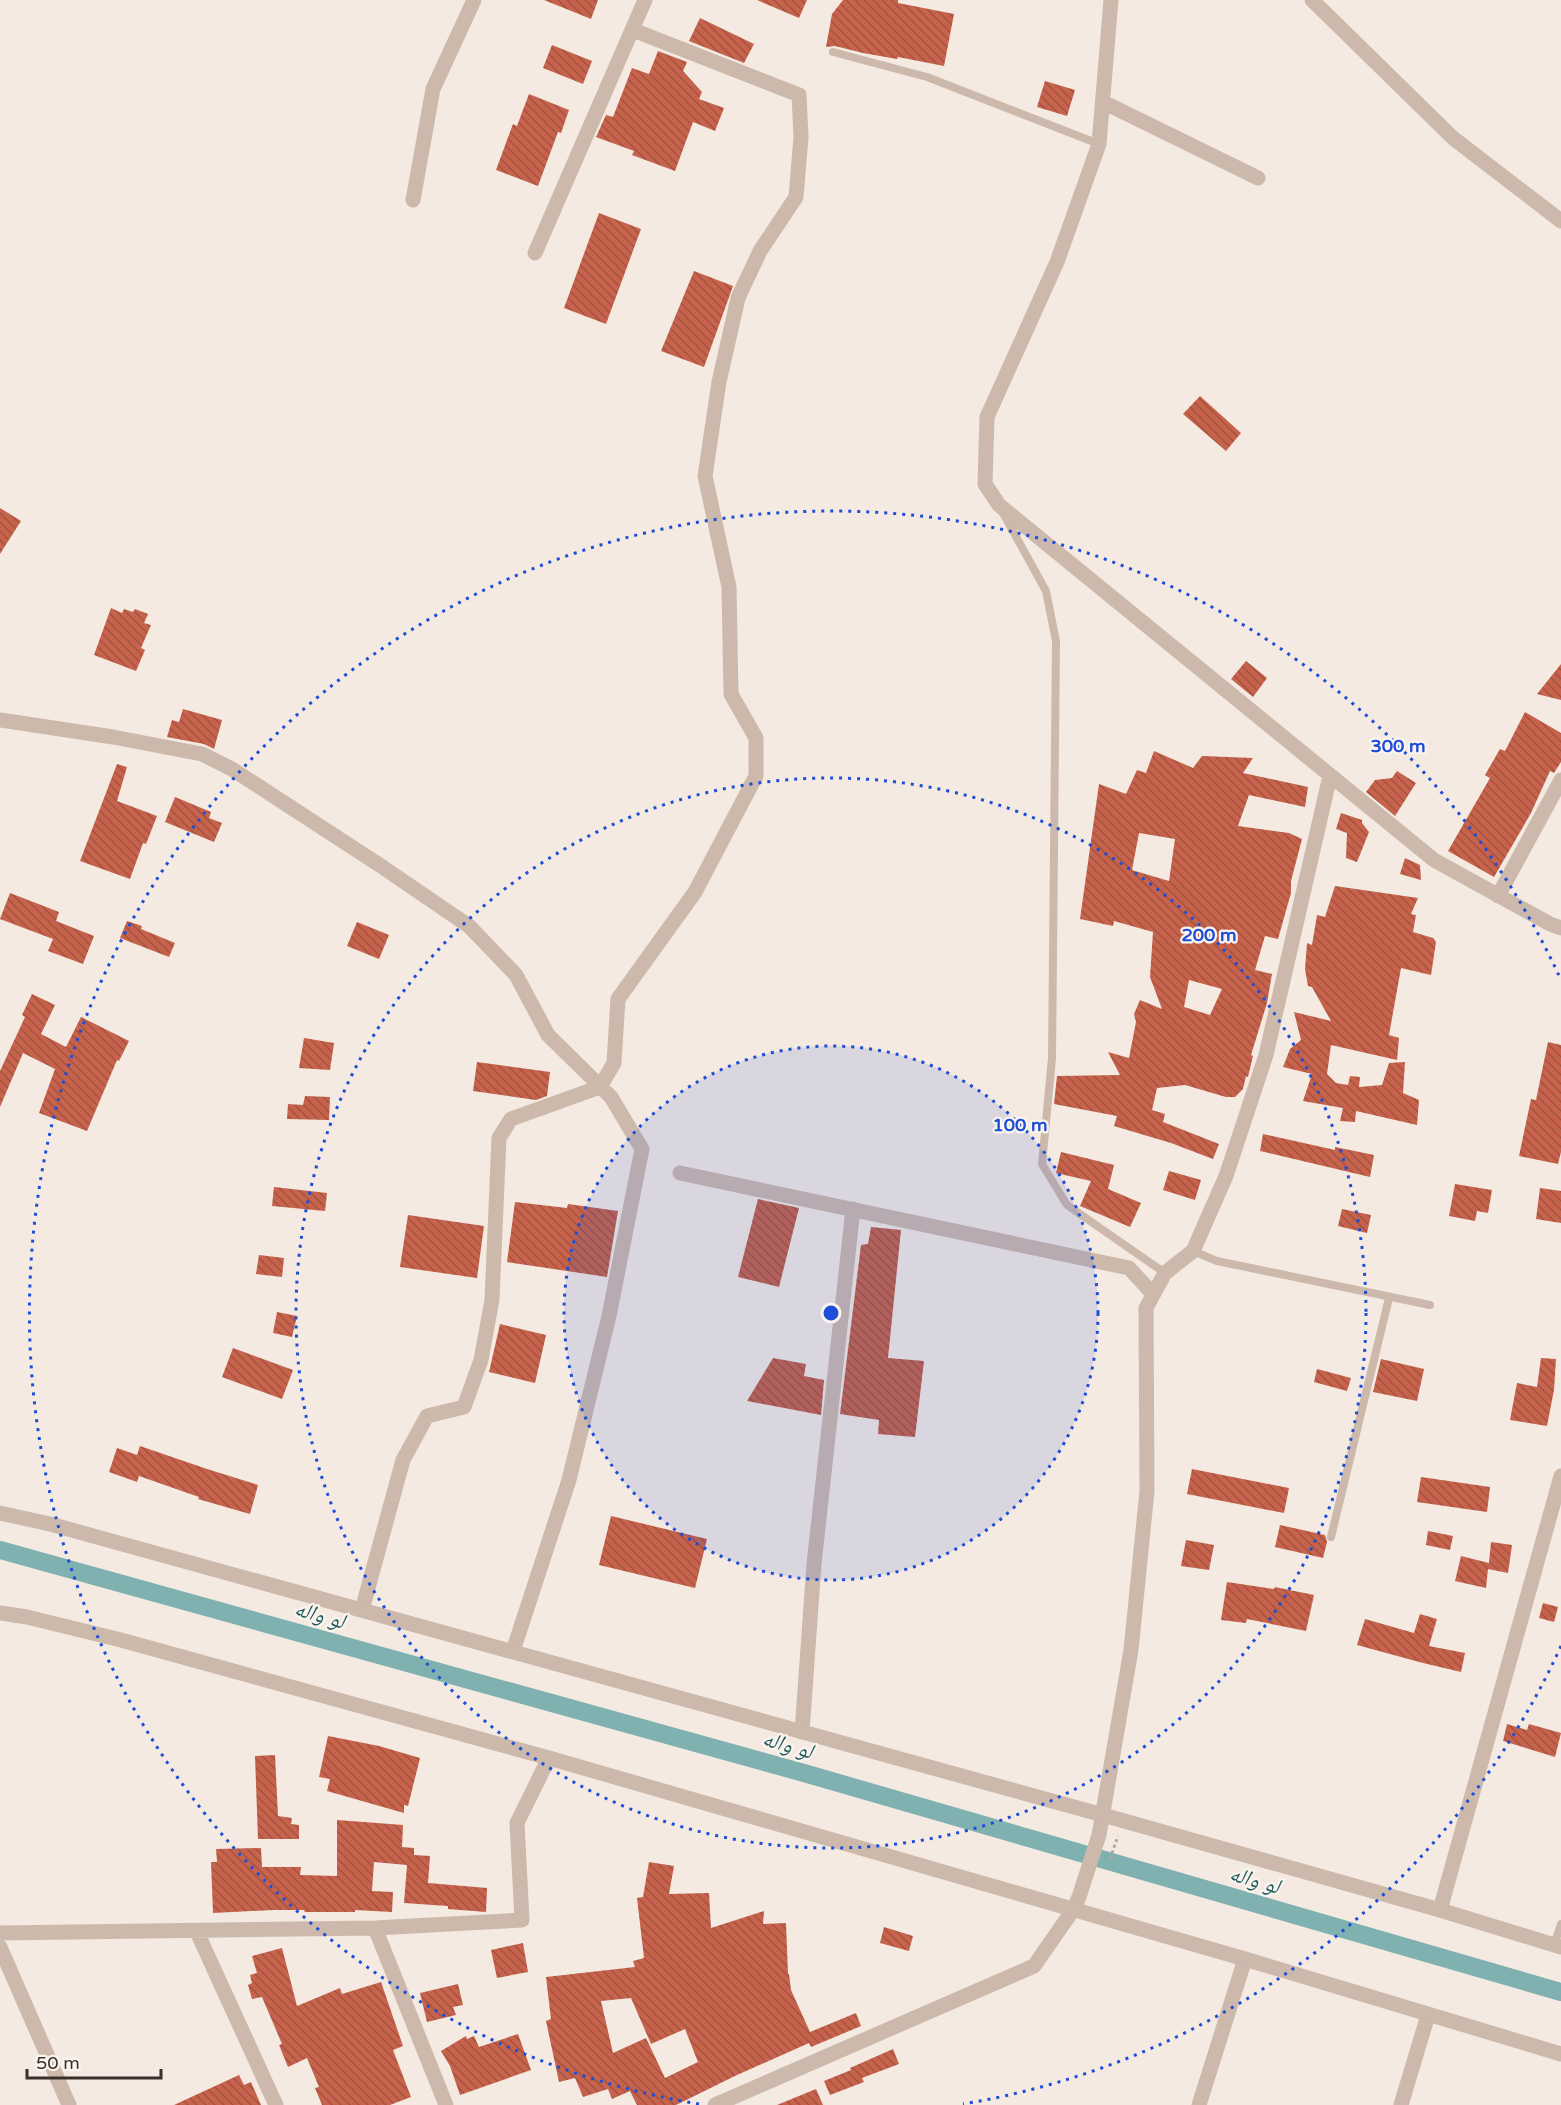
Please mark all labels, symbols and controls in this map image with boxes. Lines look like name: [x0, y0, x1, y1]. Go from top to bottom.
text: 300 m: [1370, 735, 1426, 757]
text: 200 m: [1181, 924, 1237, 946]
text: 100 m: [992, 1114, 1048, 1136]
centre of rings: [821, 1303, 841, 1323]
water label: لو واله: [292, 1595, 350, 1635]
water label: لو واله: [760, 1725, 818, 1765]
water label: لو واله: [1227, 1860, 1285, 1900]
scale bar: [27, 2042, 160, 2080]
text: 50 m: [36, 2052, 80, 2074]

